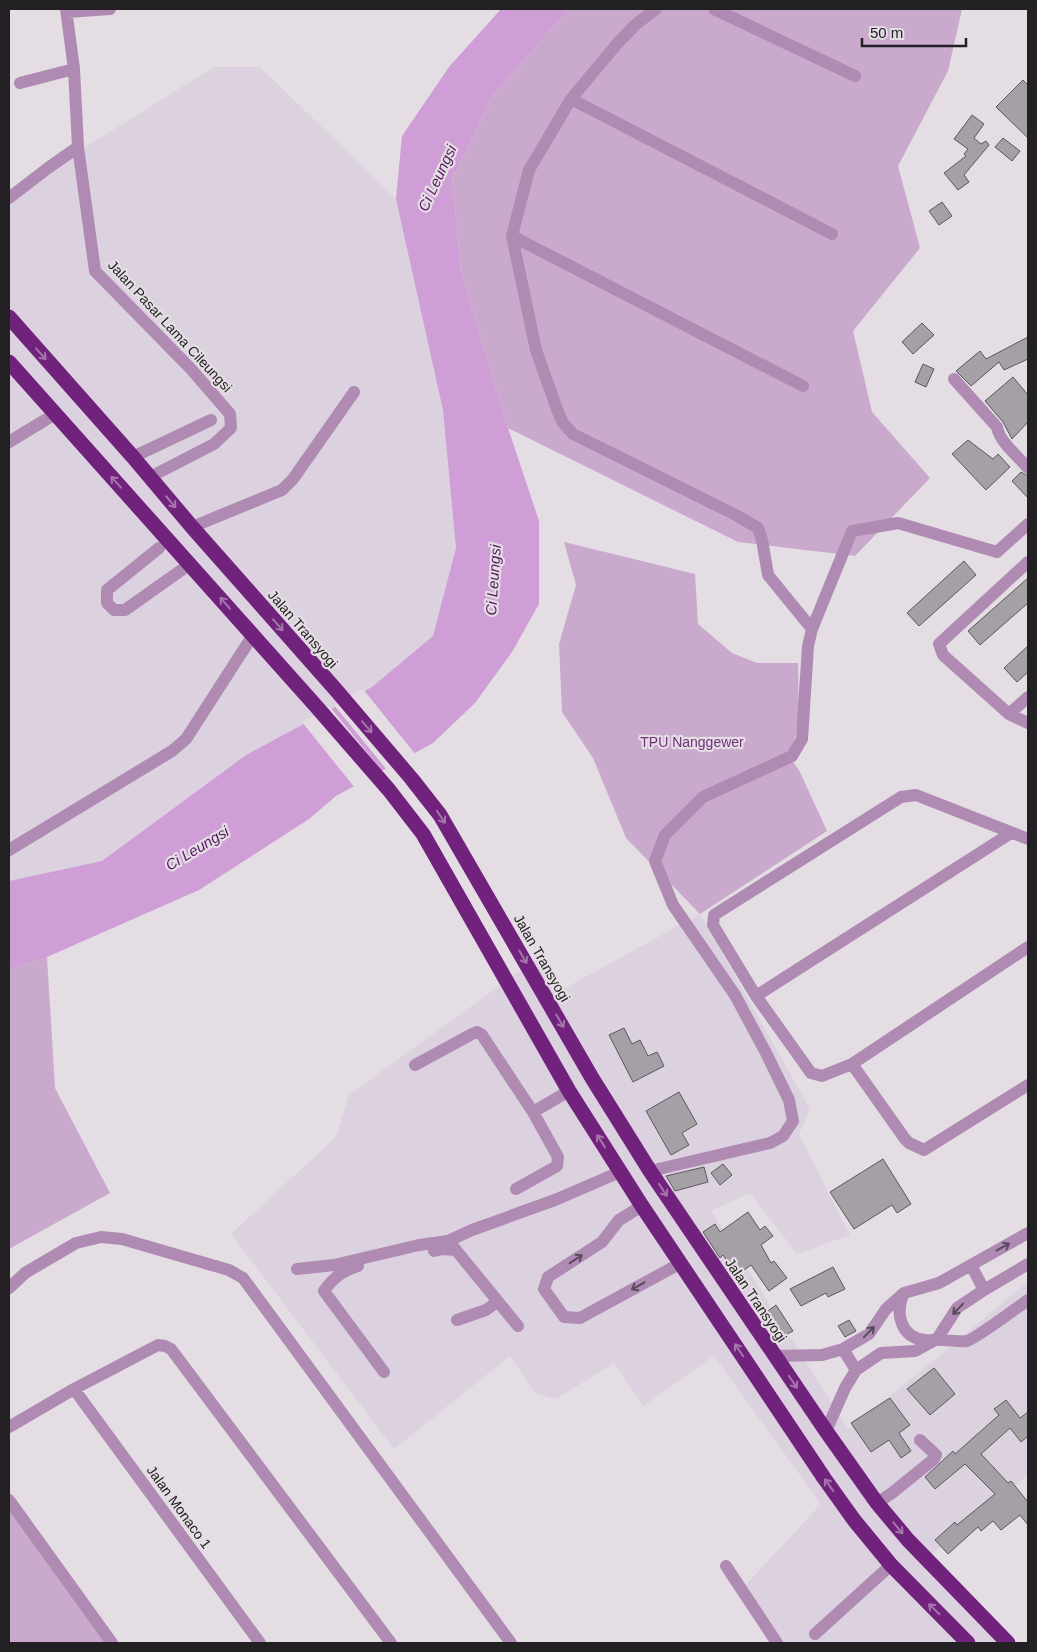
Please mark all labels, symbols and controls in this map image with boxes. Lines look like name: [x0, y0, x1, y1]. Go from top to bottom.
scale bar: [862, 15, 966, 47]
text: 50 m: [870, 24, 903, 41]
water label: Ci Leungsi: [414, 142, 460, 214]
street label: Jalan Pasar Lama Cileungsi: [105, 257, 235, 395]
one-way arrow: [35, 347, 47, 360]
one-way arrow: [111, 475, 122, 488]
one-way arrow: [166, 496, 177, 509]
water label: Ci Leungsi: [482, 543, 504, 616]
street label: Jalan Transyogi: [265, 587, 341, 671]
one-way arrow: [219, 596, 231, 609]
one-way arrow: [272, 618, 284, 631]
one-way arrow: [362, 720, 373, 733]
park label: TPU Nanggewer: [640, 734, 744, 750]
one-way arrow: [436, 810, 446, 824]
water label: Ci Leungsi: [162, 822, 232, 874]
street label: Jalan Transyogi: [511, 912, 573, 1004]
one-way arrow: [519, 949, 529, 964]
one-way arrow: [556, 1013, 565, 1028]
one-way arrow: [595, 1135, 605, 1149]
one-way arrow: [658, 1182, 668, 1196]
one-way arrow: [996, 1242, 1011, 1252]
one-way arrow: [569, 1254, 583, 1264]
street label: Jalan Transyogi: [722, 1255, 790, 1345]
one-way arrow: [630, 1281, 645, 1291]
one-way arrow: [952, 1303, 964, 1315]
one-way arrow: [863, 1326, 875, 1338]
one-way arrow: [734, 1343, 744, 1357]
one-way arrow: [788, 1375, 798, 1389]
street label: Jalan Monaco 1: [143, 1462, 215, 1552]
one-way arrow: [824, 1478, 834, 1492]
one-way arrow: [893, 1521, 904, 1534]
one-way arrow: [928, 1602, 940, 1615]

